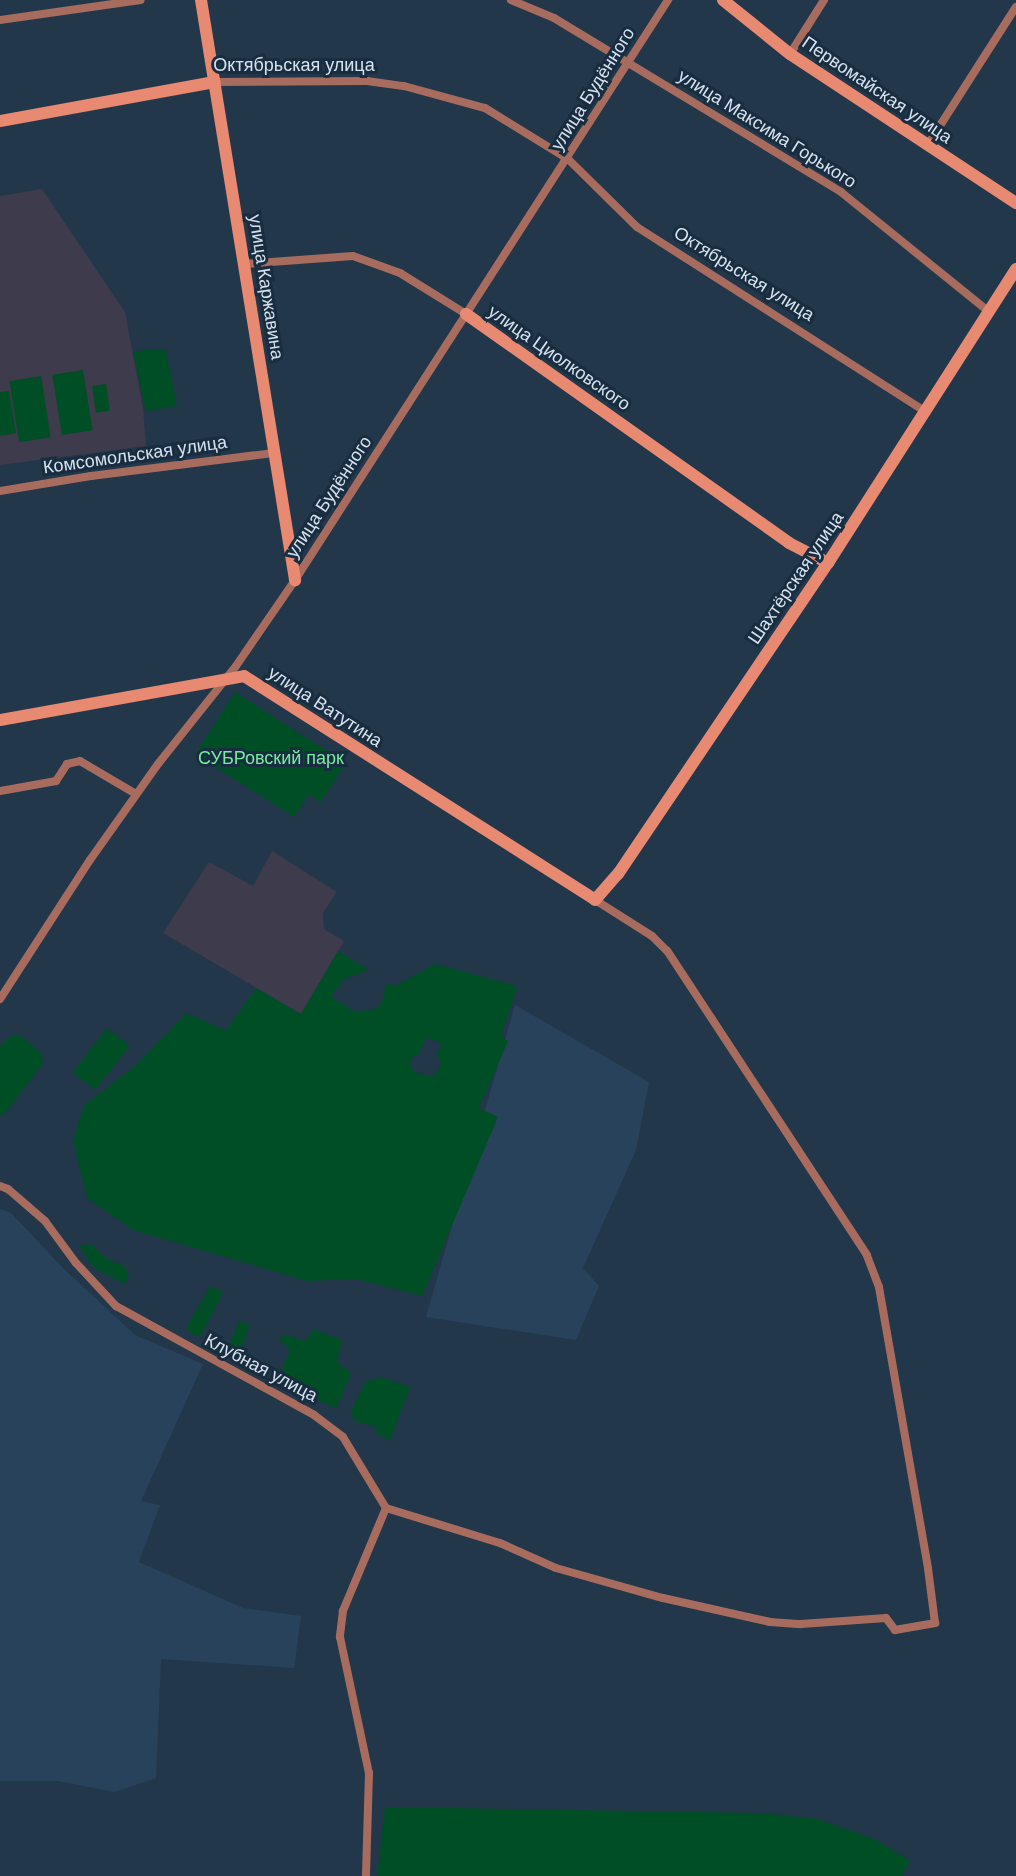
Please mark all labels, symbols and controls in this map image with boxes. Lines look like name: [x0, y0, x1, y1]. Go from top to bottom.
street label: улица Будённого: [547, 24, 639, 154]
street label: Первомайская улица: [798, 32, 956, 148]
street label: Октябрьская улица: [213, 54, 375, 76]
street label: улица Максима Горького: [674, 65, 860, 193]
street label: улица Каржавина: [244, 213, 288, 361]
street label: Октябрьская улица: [670, 222, 818, 326]
street label: улица Циолковского: [484, 301, 634, 415]
street label: Комсомольская улица: [42, 431, 228, 479]
street label: улица Будённого: [282, 432, 376, 562]
street label: Шахтёрская улица: [744, 508, 848, 648]
street label: улица Ватутина: [264, 662, 386, 752]
park label: СУБРовский парк: [198, 747, 344, 769]
street label: Клубная улица: [201, 1329, 321, 1407]

